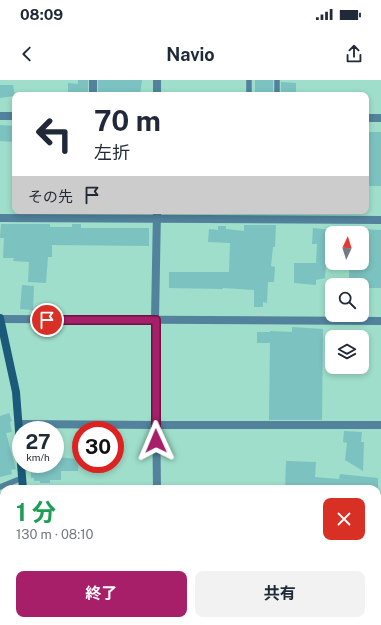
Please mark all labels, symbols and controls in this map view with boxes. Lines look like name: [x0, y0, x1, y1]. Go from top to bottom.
text: 08:09: [20, 6, 63, 23]
icon: back: [16, 43, 38, 65]
icon: share: [343, 43, 365, 65]
text: Navio: [166, 44, 215, 65]
text: 70 m: [94, 104, 161, 137]
icon: left: [28, 108, 80, 160]
text: 左折: [94, 142, 130, 163]
icon: arrive: [81, 184, 103, 206]
text: その先: [28, 188, 73, 205]
north arrow: [325, 226, 369, 270]
map controls: [325, 226, 369, 374]
button: search: [325, 278, 369, 322]
pin: [30, 303, 64, 337]
icon: arrive: [36, 309, 58, 331]
button: layers: [325, 330, 369, 374]
position arrow: [135, 420, 177, 462]
speed limit sign: 30: [72, 421, 124, 473]
text: 27: [25, 430, 51, 454]
text: km/h: [26, 451, 50, 463]
text: 1 分: [16, 498, 56, 526]
button: close: [323, 498, 365, 540]
text: 130 m · 08:10: [16, 527, 93, 542]
button: 終了: [16, 571, 187, 617]
button: 共有: [195, 571, 365, 617]

